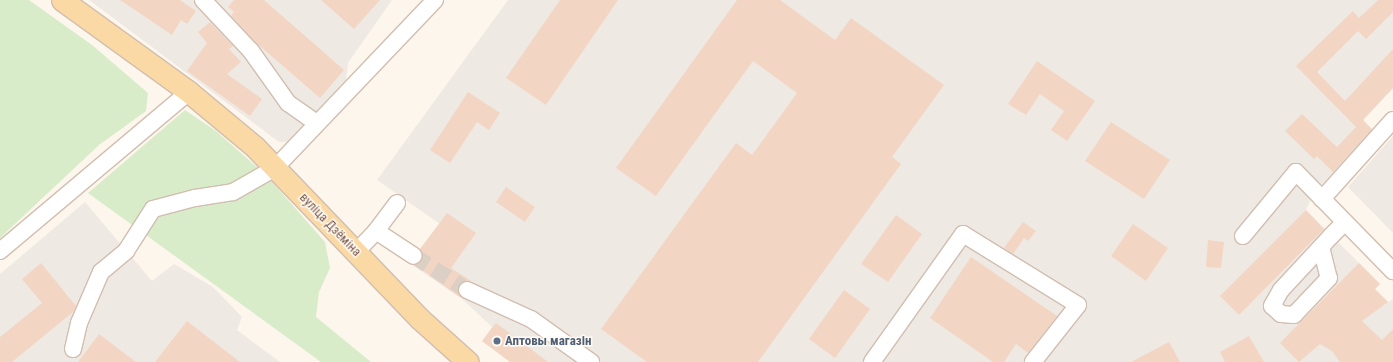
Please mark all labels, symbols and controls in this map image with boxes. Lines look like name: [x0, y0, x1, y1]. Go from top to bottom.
street label: вуліца Дзёміна: [296, 190, 364, 260]
place label: Аптовы магазін: [505, 333, 591, 349]
marker: Аптовы магазін: [492, 336, 502, 346]

